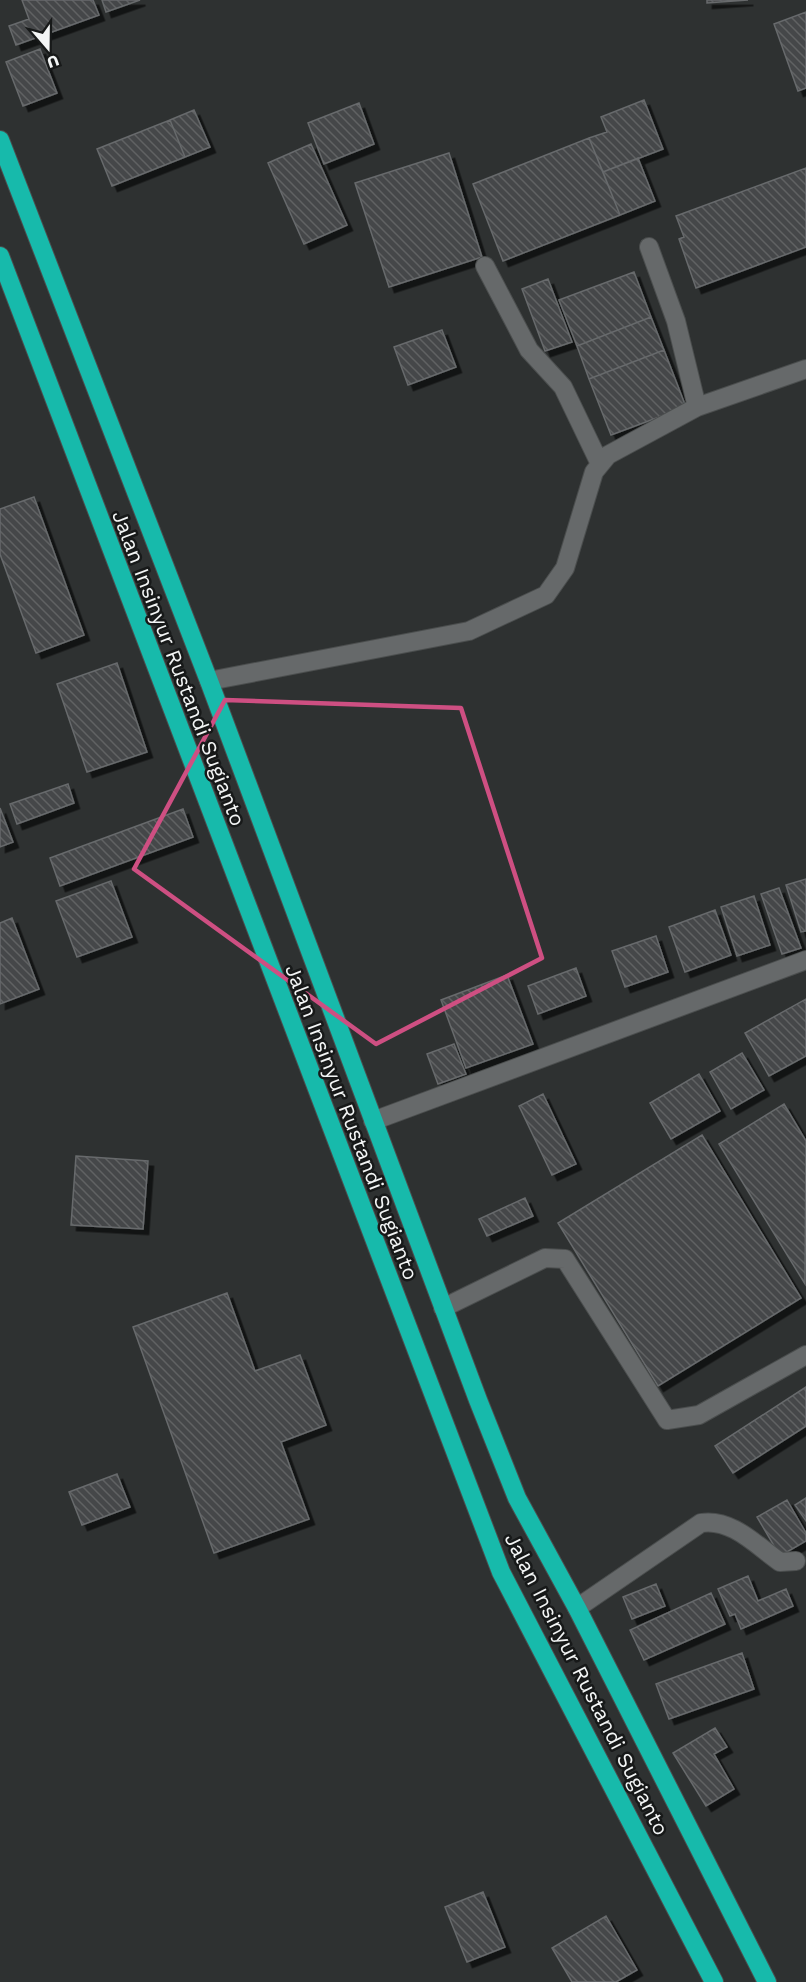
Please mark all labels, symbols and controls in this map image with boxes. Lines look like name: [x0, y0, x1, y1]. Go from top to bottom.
north arrow: [18, 18, 78, 78]
text: U: [44, 51, 62, 72]
street label: Jalan Insinyur Rustandi Sugianto: [107, 507, 251, 829]
street label: Jalan Insinyur Rustandi Sugianto: [280, 961, 424, 1283]
street label: Jalan Insinyur Rustandi Sugianto: [500, 1529, 674, 1839]

